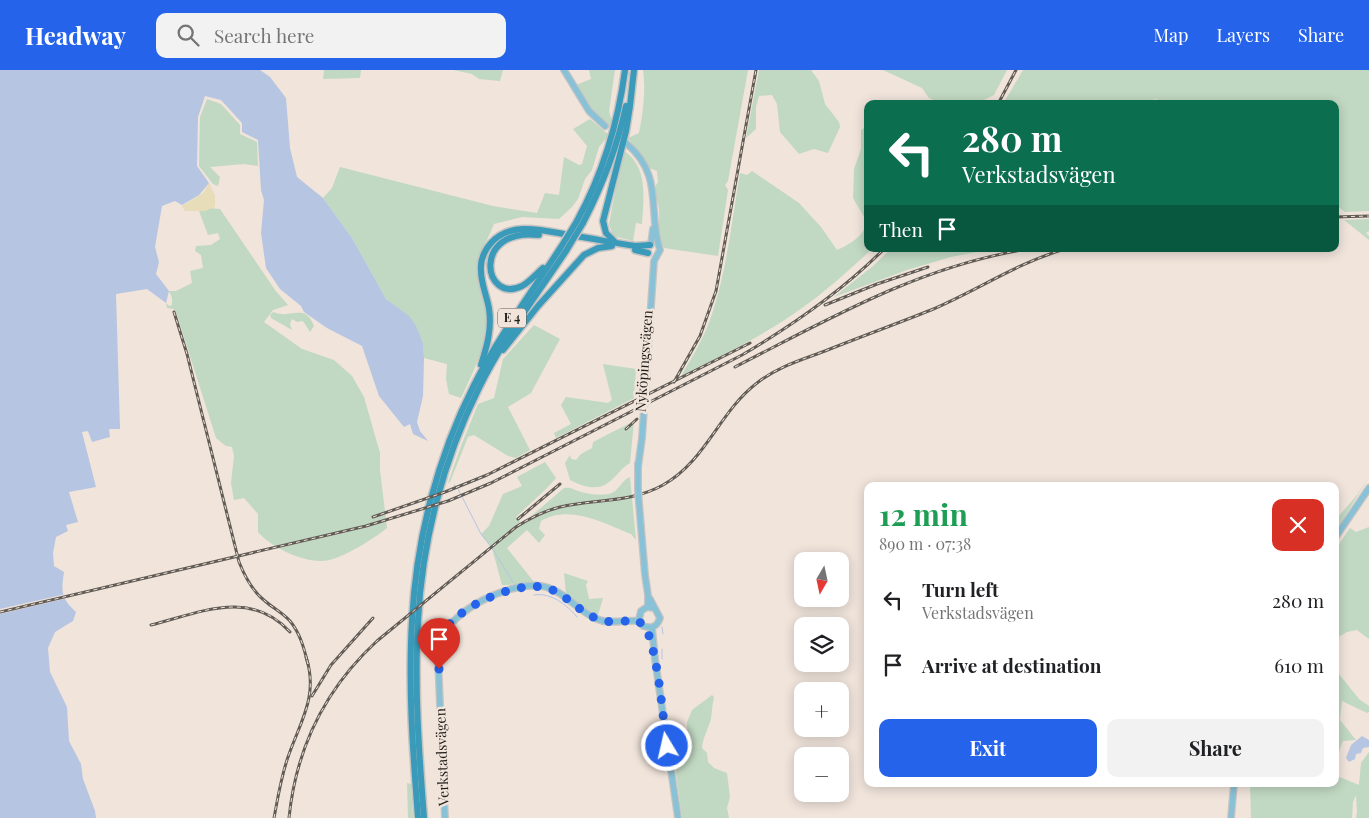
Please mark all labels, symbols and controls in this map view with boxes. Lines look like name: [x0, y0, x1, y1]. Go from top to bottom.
search box: [156, 13, 506, 58]
text: Headway: [25, 19, 126, 51]
icon: search: [174, 21, 202, 49]
text: Search here: [214, 22, 314, 48]
text: Map: [1153, 23, 1188, 47]
text: Layers: [1216, 23, 1270, 47]
text: Share: [1298, 23, 1344, 47]
text: 280 m: [962, 114, 1062, 161]
icon: left: [879, 120, 944, 185]
text: Verkstadsvägen: [962, 159, 1116, 189]
icon: arrive: [933, 215, 961, 243]
text: Then: [879, 216, 923, 242]
road number: E 4: [498, 308, 526, 328]
street label: Nyköpingsvägen: [630, 309, 657, 412]
text: 12 min: [879, 494, 968, 534]
button: close: [1272, 499, 1324, 551]
text: 890 m · 07:38: [879, 533, 971, 554]
north arrow: [794, 552, 849, 608]
map controls: [794, 552, 849, 802]
text: Turn left: [922, 576, 999, 602]
icon: left: [879, 586, 907, 614]
text: 280 m: [1272, 587, 1324, 613]
text: Verkstadsvägen: [922, 602, 1034, 623]
button: layers: [794, 617, 849, 672]
pin: [418, 618, 460, 669]
icon: arrive: [425, 625, 453, 653]
icon: arrive: [879, 651, 907, 679]
text: Arrive at destination: [922, 652, 1102, 678]
text: 610 m: [1274, 652, 1324, 678]
button: +: [794, 682, 849, 737]
street label: Verkstadsvägen: [430, 707, 453, 807]
position arrow: [640, 719, 692, 771]
button: Exit: [879, 719, 1097, 777]
button: Share: [1107, 719, 1324, 777]
button: −: [794, 747, 849, 802]

